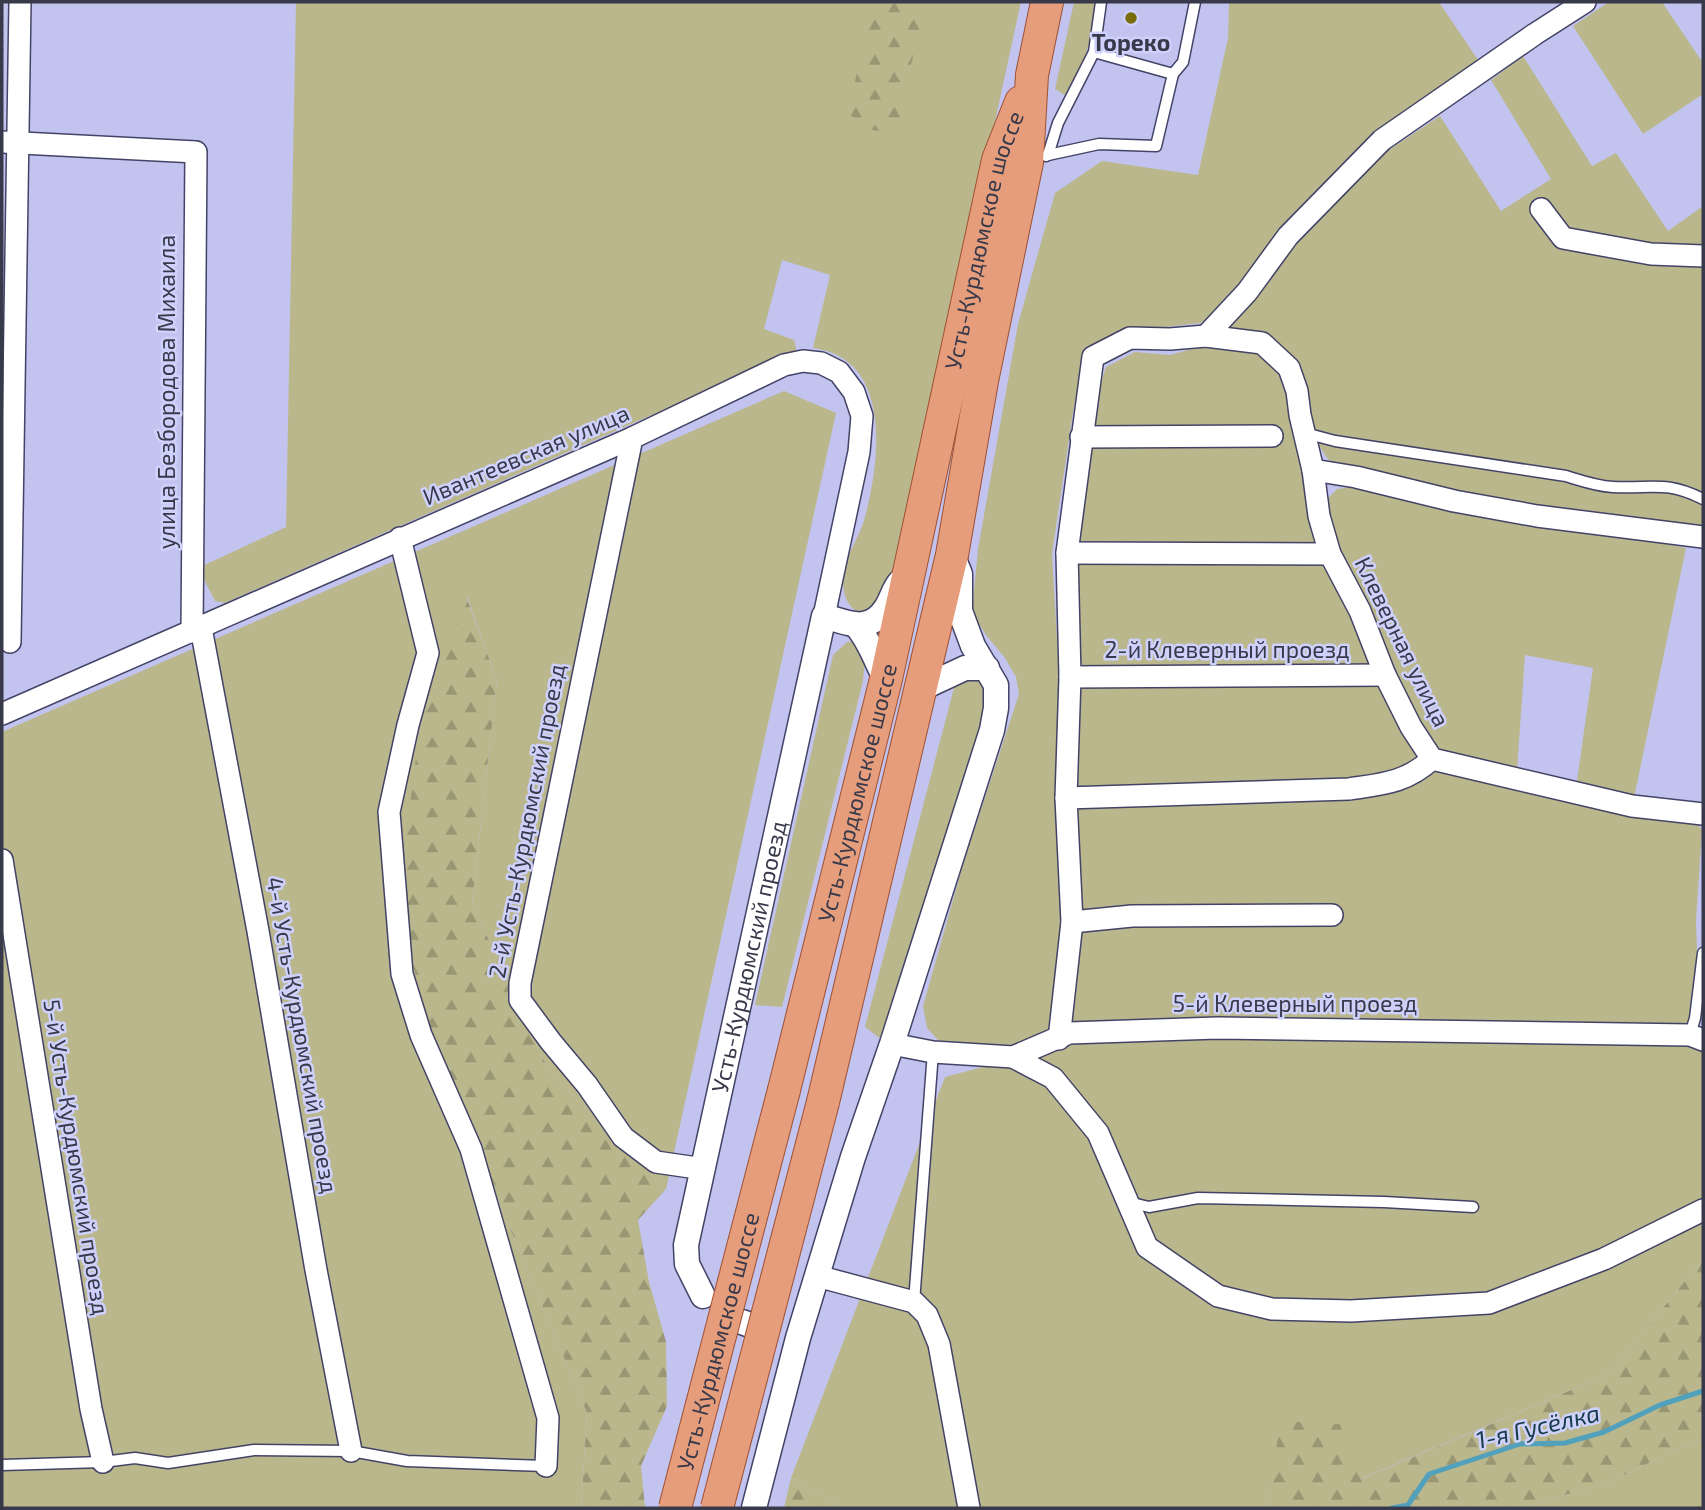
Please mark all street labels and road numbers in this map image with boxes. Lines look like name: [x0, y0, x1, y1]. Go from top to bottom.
street label: Усть-Курдюмское шоссе: [938, 107, 1029, 372]
street label: улица Безбородова Михаила: [152, 235, 181, 549]
street label: Ивантеевская улица: [418, 398, 633, 511]
street label: Клеверная улица: [1349, 552, 1456, 732]
street label: 2-й Клеверный проезд: [1104, 635, 1350, 663]
street label: 2-й Усть-Курдюмский проезд: [482, 661, 571, 980]
street label: Усть-Курдюмское шоссе: [811, 661, 902, 925]
street label: Усть-Курдюмский проезд: [705, 818, 792, 1095]
street label: 4-й Усть-Курдюмский проезд: [260, 874, 345, 1195]
street label: 5-й Клеверный проезд: [1173, 989, 1417, 1017]
street label: 5-й Усть-Курдюмский проезд: [37, 997, 116, 1317]
street label: Усть-Курдюмское шоссе: [670, 1209, 764, 1473]

